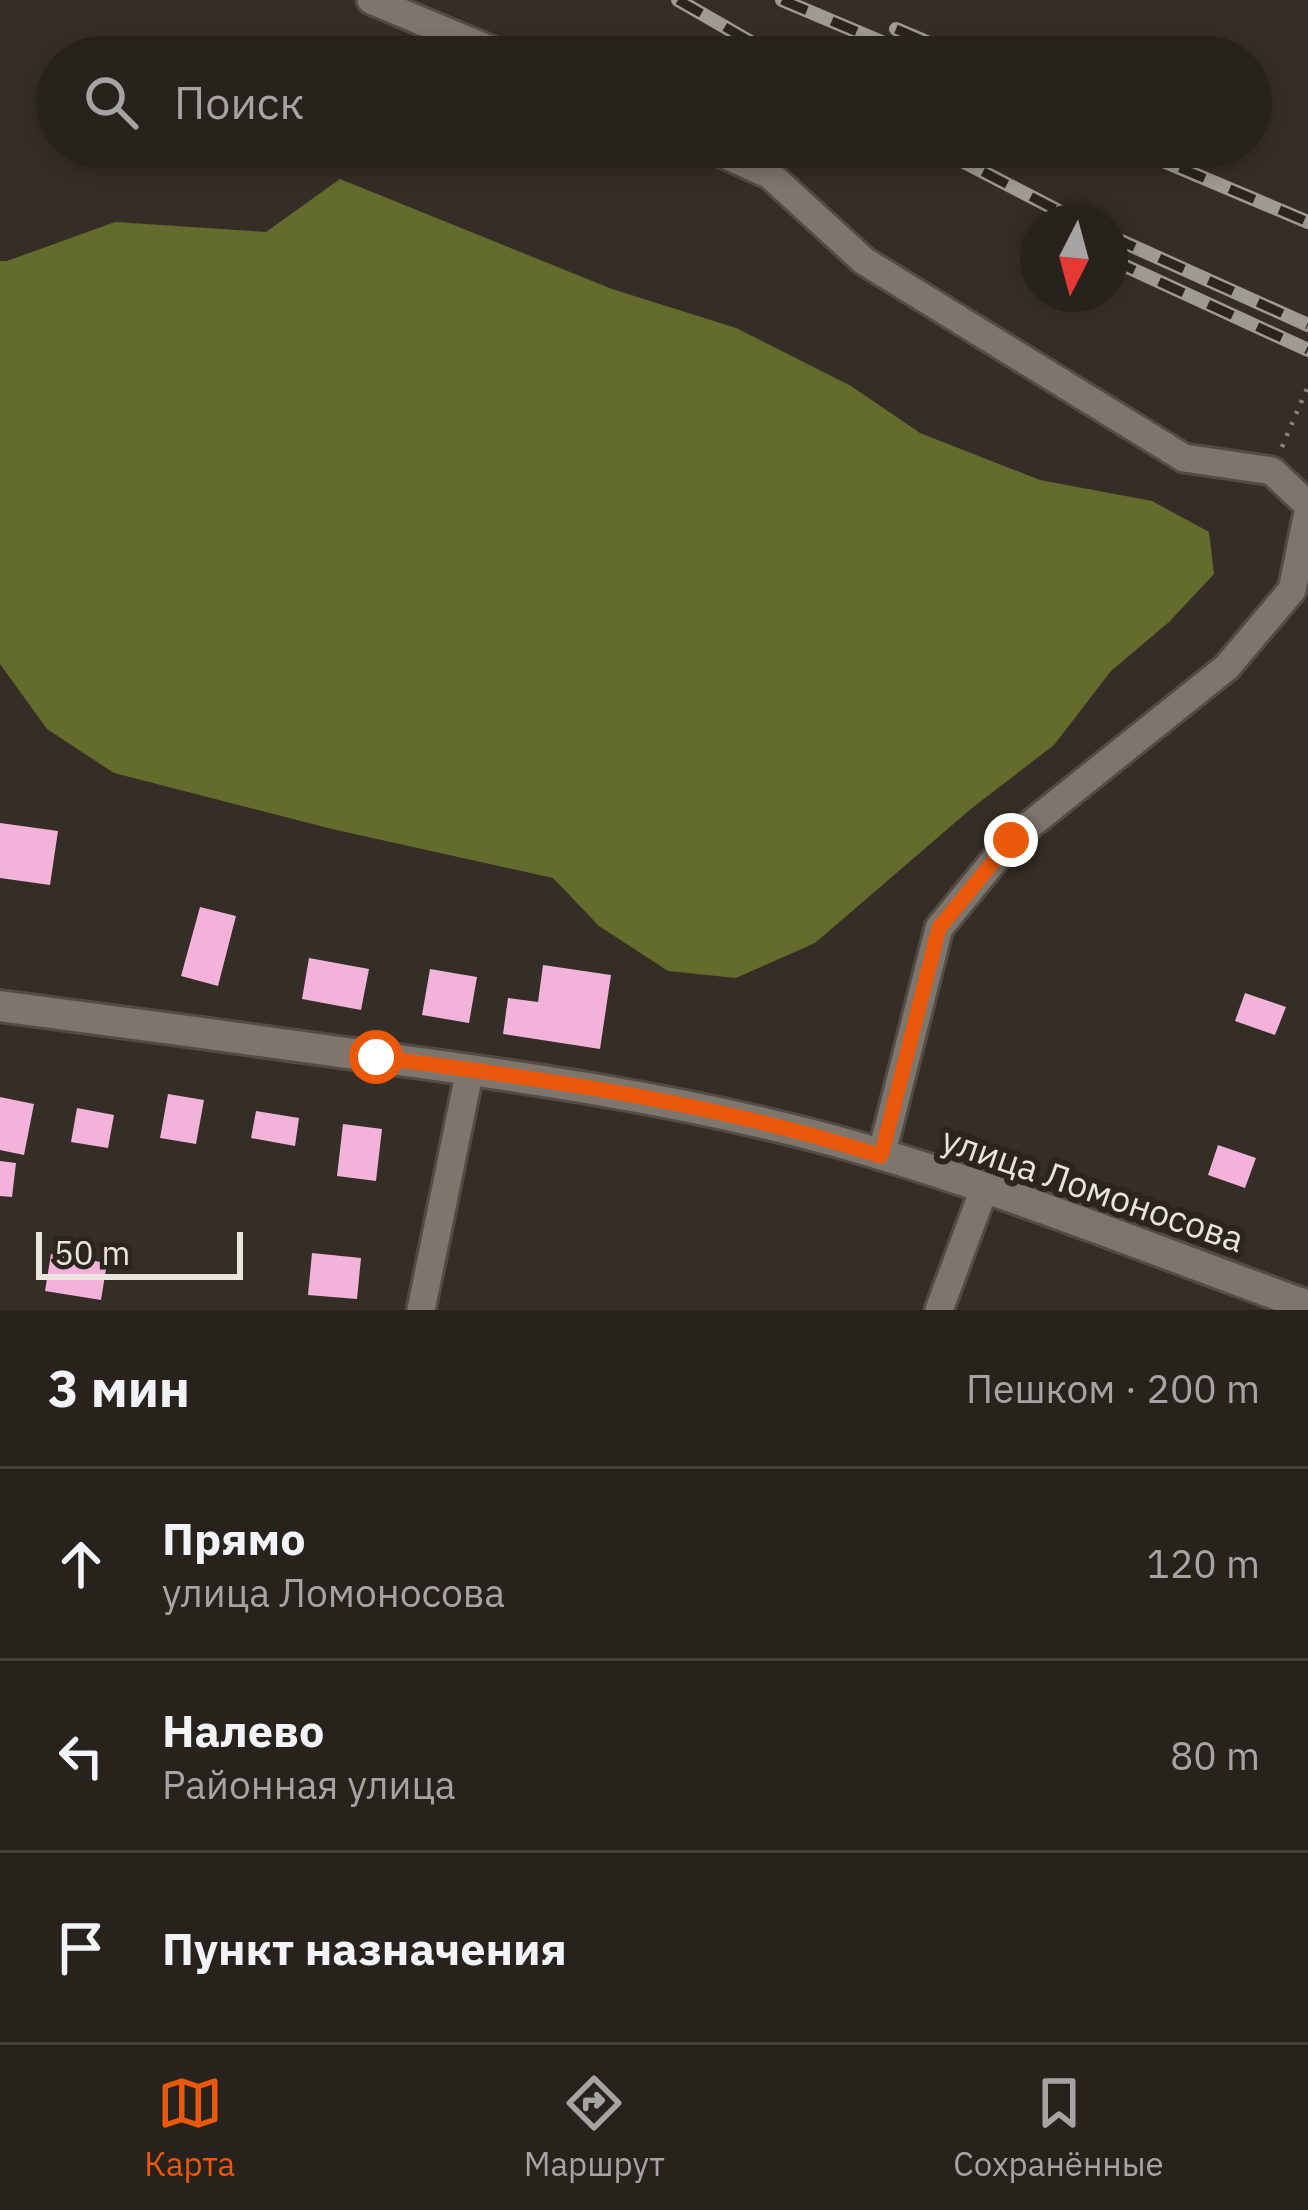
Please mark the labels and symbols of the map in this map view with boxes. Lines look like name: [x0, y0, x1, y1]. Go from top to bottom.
north arrow: [1020, 204, 1128, 312]
route end: [984, 813, 1038, 867]
route start: [349, 1030, 403, 1084]
street label: улица Ломоносова: [936, 1115, 1251, 1262]
scale bar: [36, 1226, 243, 1279]

